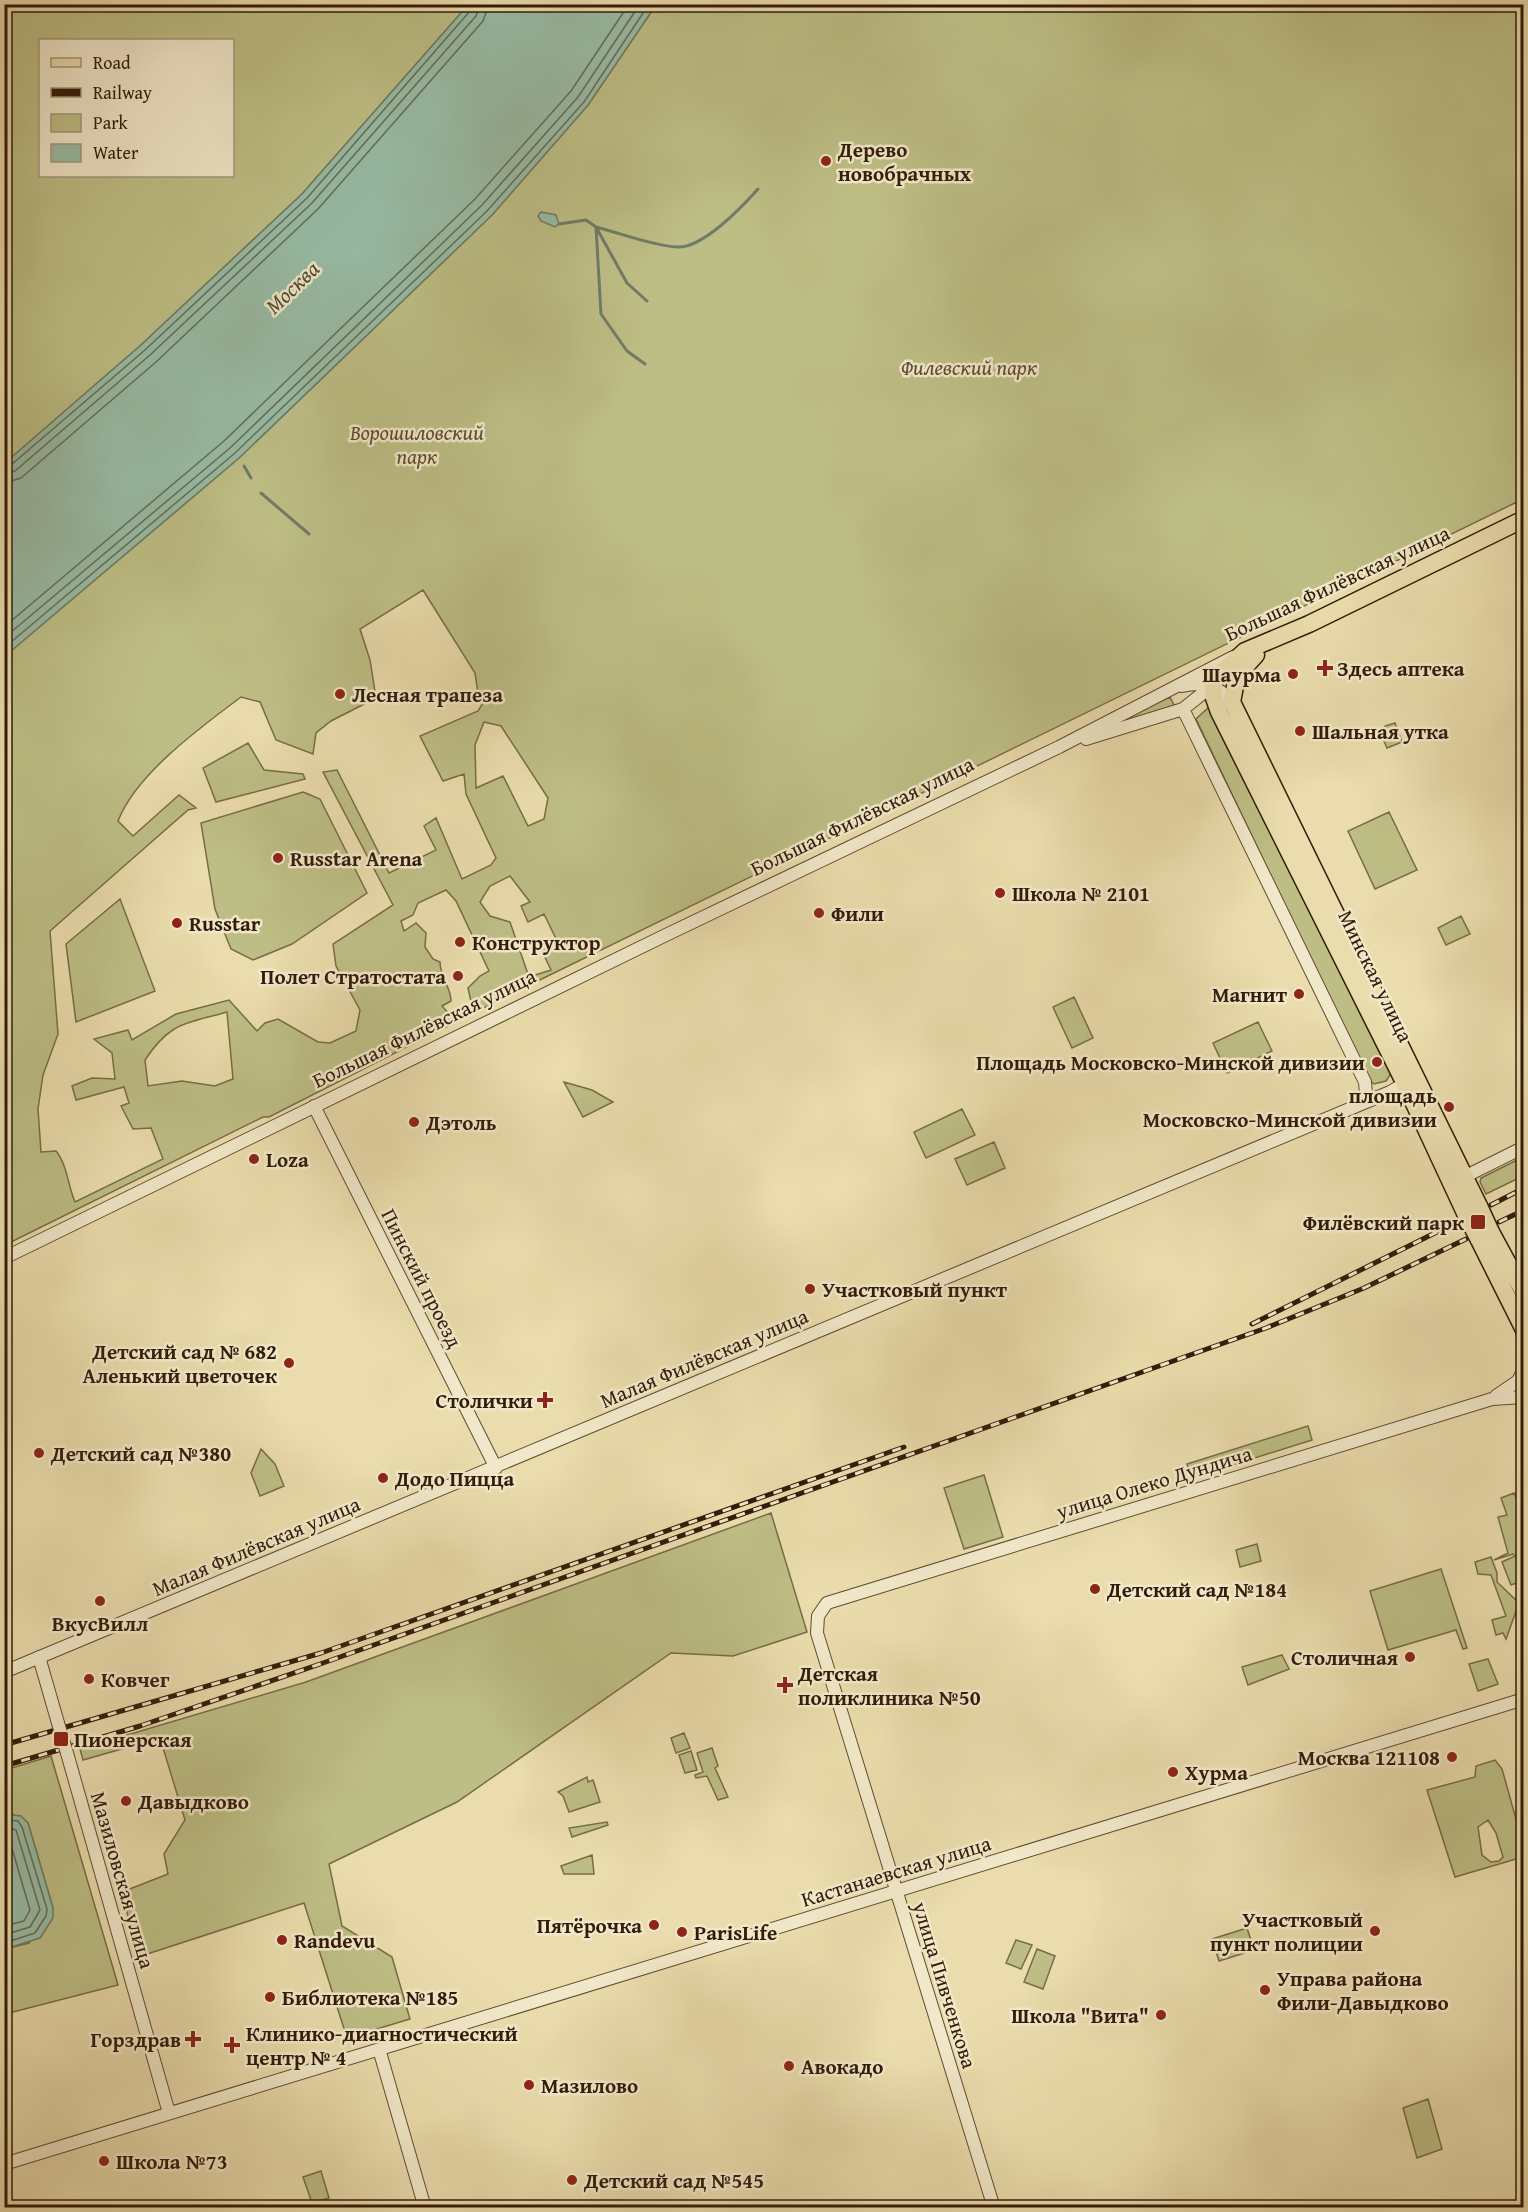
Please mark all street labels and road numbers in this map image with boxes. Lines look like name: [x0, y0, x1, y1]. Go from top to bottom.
street label: Большая Филёвская улица: [1219, 517, 1455, 649]
street label: Большая Филёвская улица: [745, 748, 979, 884]
street label: Минская улица: [1331, 905, 1421, 1047]
street label: Большая Филёвская улица: [307, 960, 541, 1096]
street label: Пинский проезд: [374, 1203, 471, 1353]
street label: Малая Филёвская улица: [595, 1300, 813, 1416]
street label: улица Олеко Дундича: [1051, 1437, 1256, 1527]
street label: Малая Филёвская улица: [147, 1488, 365, 1604]
street label: Мазиловская улица: [83, 1788, 163, 1972]
street label: Кастанаевская улица: [797, 1827, 995, 1915]
street label: улица Пивченкова: [905, 1897, 985, 2072]

